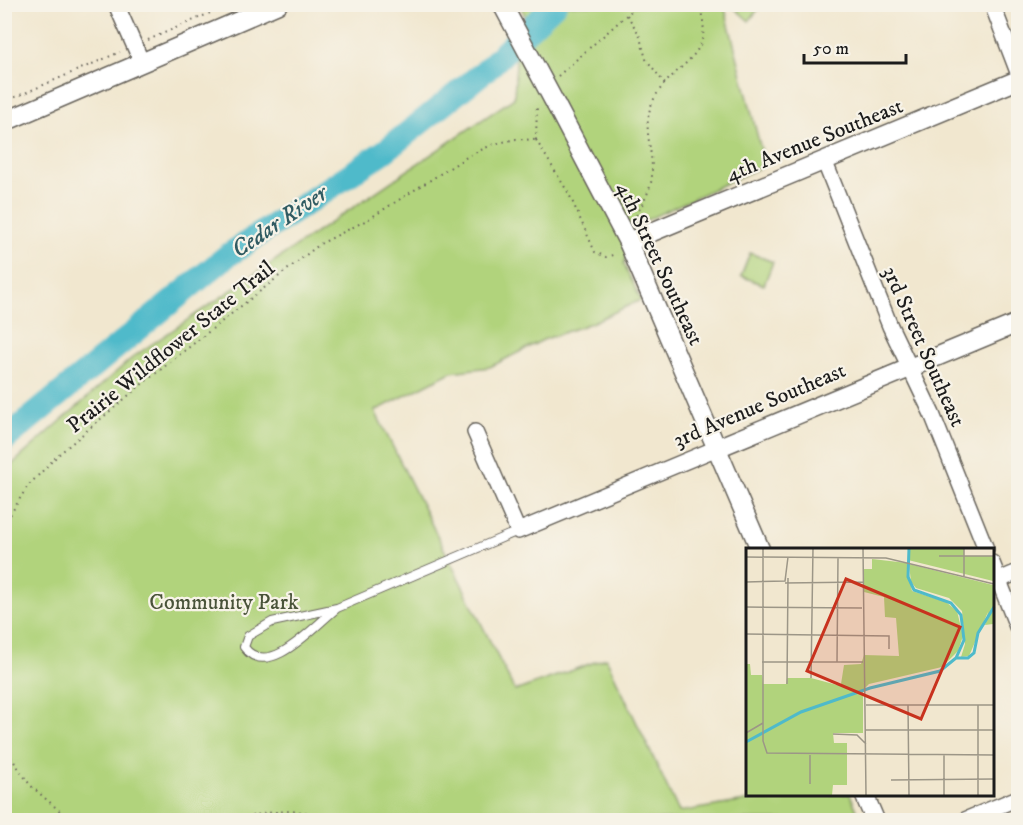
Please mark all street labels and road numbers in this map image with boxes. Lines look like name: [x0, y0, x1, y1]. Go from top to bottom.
street label: 4th Avenue Southeast: [722, 93, 907, 188]
street label: 4th Street Southeast: [610, 178, 709, 350]
street label: Prairie Wildflower State Trail: [62, 255, 280, 439]
street label: 3rd Street Southeast: [876, 262, 971, 431]
street label: 3rd Avenue Southeast: [669, 357, 850, 454]

